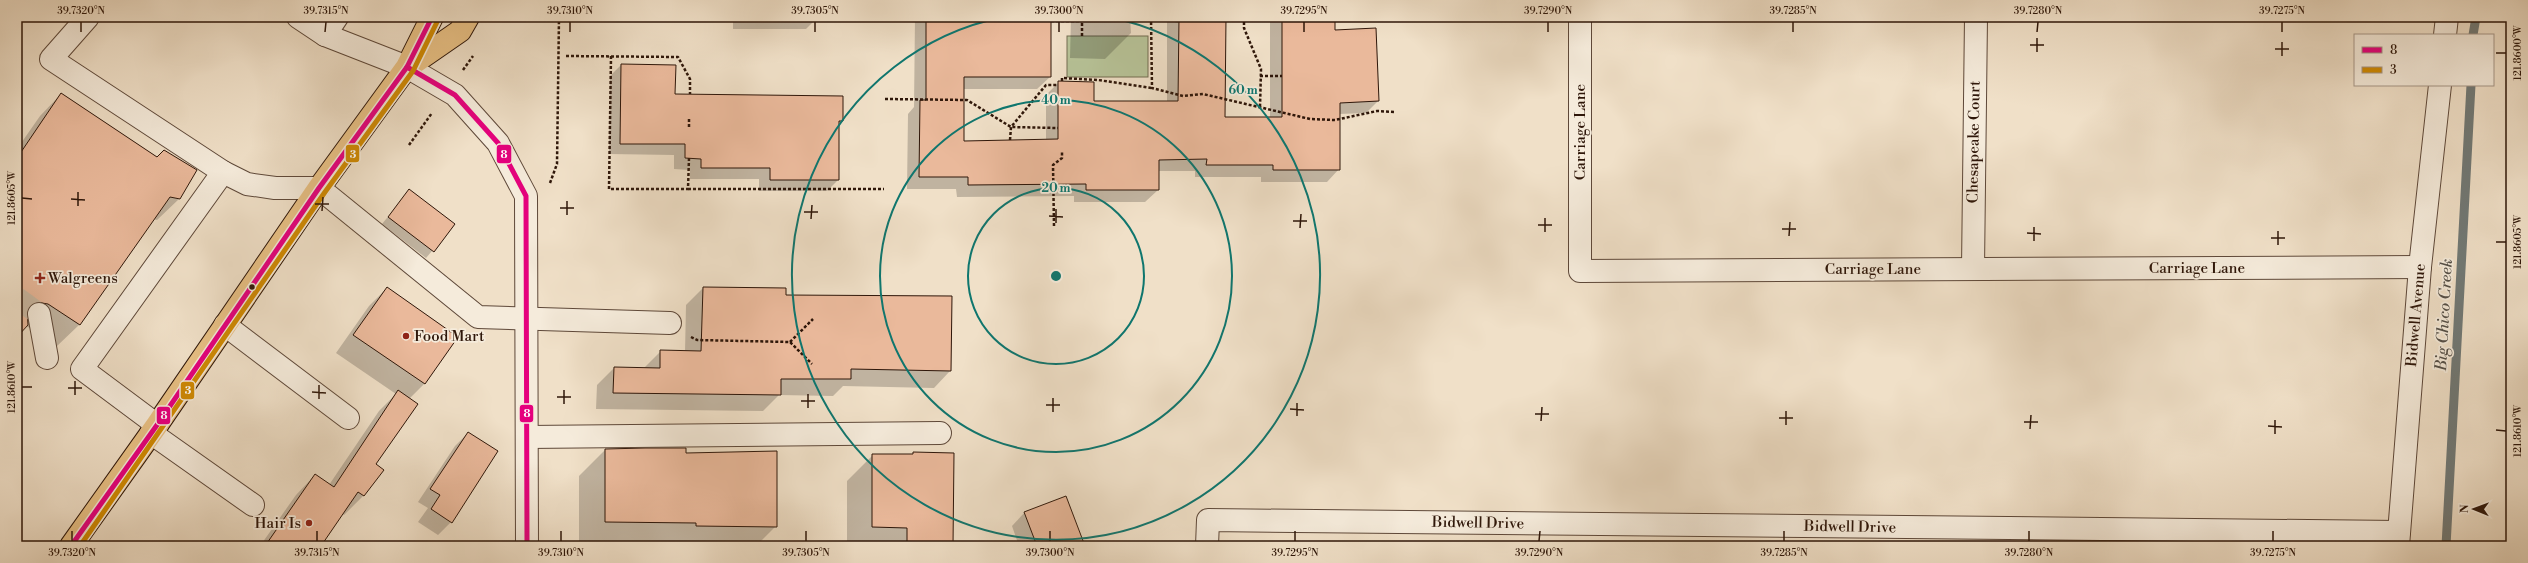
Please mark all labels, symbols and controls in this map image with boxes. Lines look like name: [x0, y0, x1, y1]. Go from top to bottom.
text: 39.7320°N: [57, 5, 105, 17]
text: 39.7315°N: [304, 5, 349, 17]
text: 39.7310°N: [547, 5, 593, 17]
text: 39.7305°N: [791, 5, 839, 17]
text: 39.7300°N: [1035, 5, 1084, 17]
text: 39.7295°N: [1280, 5, 1328, 17]
text: 39.7290°N: [1524, 5, 1573, 17]
text: 39.7285°N: [1769, 5, 1817, 17]
text: 39.7280°N: [2014, 5, 2063, 17]
text: 39.7275°N: [2259, 5, 2305, 17]
text: 121.8600°W: [2512, 24, 2524, 81]
legend: [2354, 34, 2494, 86]
text: 8: [2390, 43, 2397, 58]
text: 3: [2390, 63, 2397, 78]
street label: Chesapeake Court: [1963, 80, 1985, 204]
text: 60 m: [1228, 83, 1258, 98]
street label: Carriage Lane: [1571, 84, 1590, 180]
text: 40 m: [1041, 93, 1071, 108]
line badge: 3: [345, 144, 360, 163]
line badge: 8: [496, 144, 512, 164]
text: 3: [350, 148, 357, 162]
text: 8: [500, 148, 508, 162]
text: 121.8605°W: [6, 170, 18, 225]
text: 20 m: [1041, 181, 1071, 196]
text: 121.8605°W: [2512, 214, 2524, 269]
water label: Big Chico Creek: [2431, 258, 2457, 373]
street label: Carriage Lane: [2149, 259, 2245, 278]
street label: Carriage Lane: [1825, 260, 1921, 279]
street label: Bidwell Avenue: [2402, 263, 2430, 368]
place label: Walgreens: [47, 269, 118, 288]
centre of rings: [1049, 269, 1063, 283]
marker: Walgreens: [35, 273, 45, 283]
unlabelled marker: [247, 282, 257, 292]
place label: Food Mart: [414, 327, 485, 346]
marker: Food Mart: [401, 331, 411, 341]
text: 121.8610°W: [6, 360, 18, 413]
line badge: 3: [180, 381, 195, 400]
text: 3: [185, 384, 192, 398]
line badge: 8: [519, 404, 534, 423]
text: 121.8610°W: [2512, 404, 2524, 457]
line badge: 8: [156, 406, 171, 425]
text: 8: [523, 407, 531, 421]
text: 8: [160, 409, 168, 423]
north arrow: [2454, 489, 2494, 529]
text: N: [2458, 504, 2472, 513]
street label: Bidwell Drive: [1431, 513, 1524, 533]
place label: Hair Is: [255, 514, 301, 533]
street label: Bidwell Drive: [1803, 517, 1896, 537]
marker: Hair Is: [304, 518, 314, 528]
text: 39.7320°N: [48, 547, 96, 559]
text: 39.7315°N: [295, 547, 340, 559]
text: 39.7310°N: [538, 547, 584, 559]
text: 39.7305°N: [782, 547, 830, 559]
text: 39.7300°N: [1026, 547, 1075, 559]
text: 39.7295°N: [1271, 547, 1319, 559]
text: 39.7290°N: [1515, 547, 1564, 559]
text: 39.7285°N: [1760, 547, 1808, 559]
text: 39.7280°N: [2005, 547, 2054, 559]
text: 39.7275°N: [2250, 547, 2296, 559]

